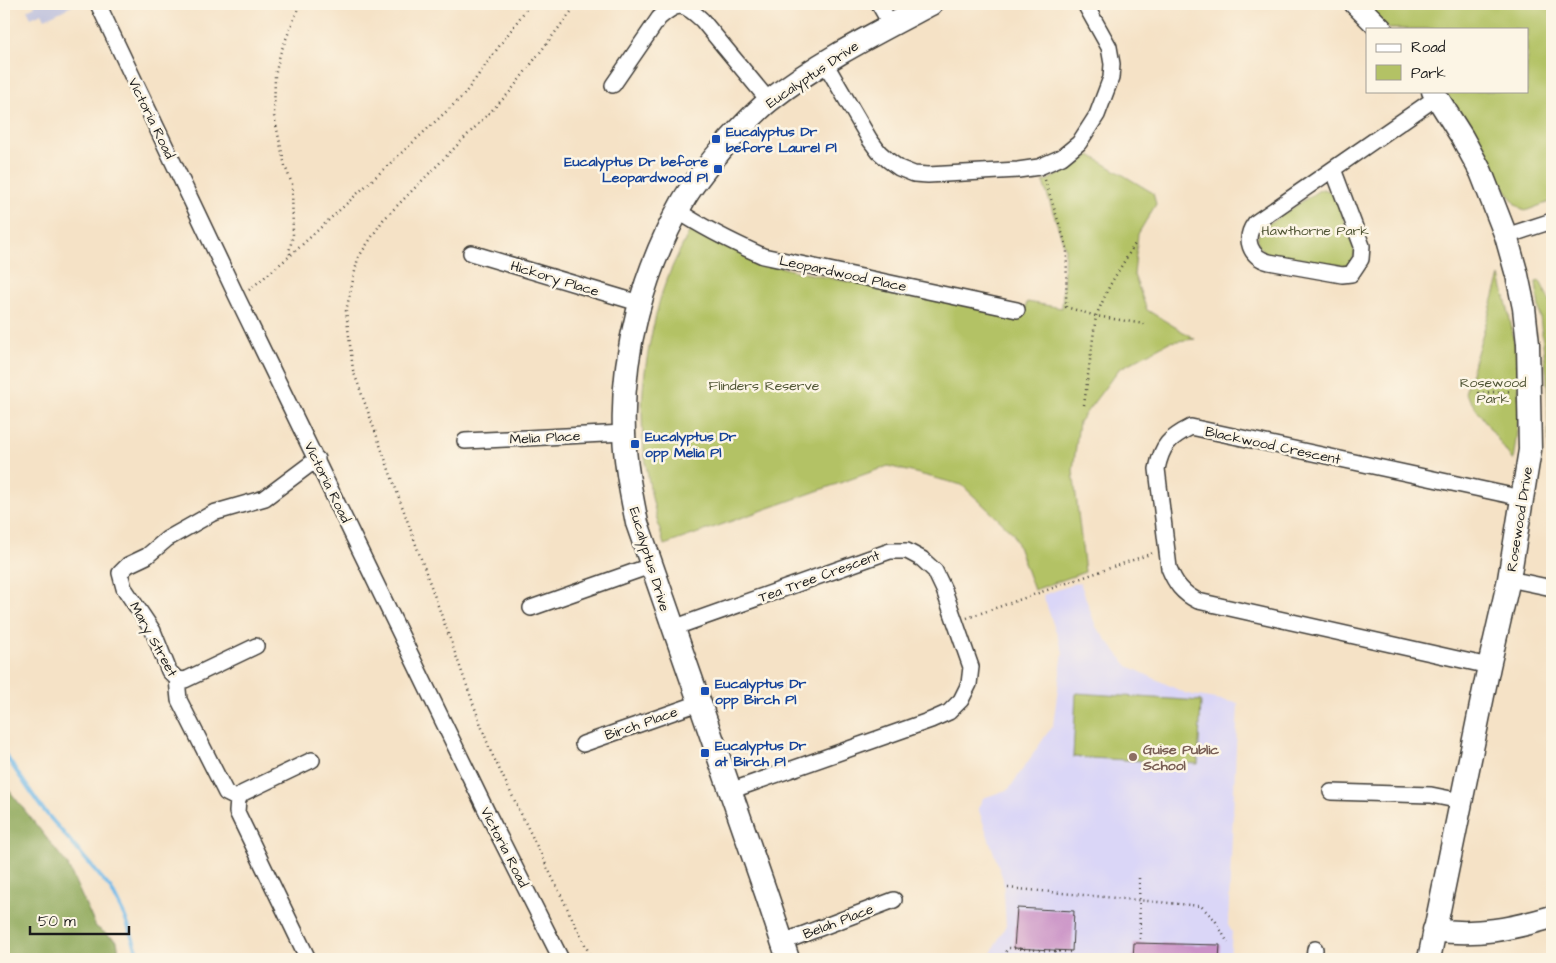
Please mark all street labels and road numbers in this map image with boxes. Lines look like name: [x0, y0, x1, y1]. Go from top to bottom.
street label: Eucalyptus Drive: [762, 36, 863, 113]
street label: Victoria Road: [123, 74, 179, 162]
street label: Leopardwood Place: [777, 251, 909, 297]
street label: Hickory Place: [508, 256, 602, 302]
street label: Blackwood Crescent: [1203, 422, 1343, 470]
street label: Melia Place: [509, 426, 581, 450]
street label: Victoria Road: [299, 438, 355, 526]
street label: Rosewood Drive: [1502, 465, 1538, 573]
street label: Eucalyptus Drive: [624, 505, 675, 614]
street label: Tea Tree Crescent: [756, 546, 883, 608]
street label: Mary Street: [124, 598, 182, 681]
street label: Birch Place: [602, 702, 681, 746]
street label: Victoria Road: [475, 804, 533, 891]
street label: Belah Place: [800, 899, 877, 945]

